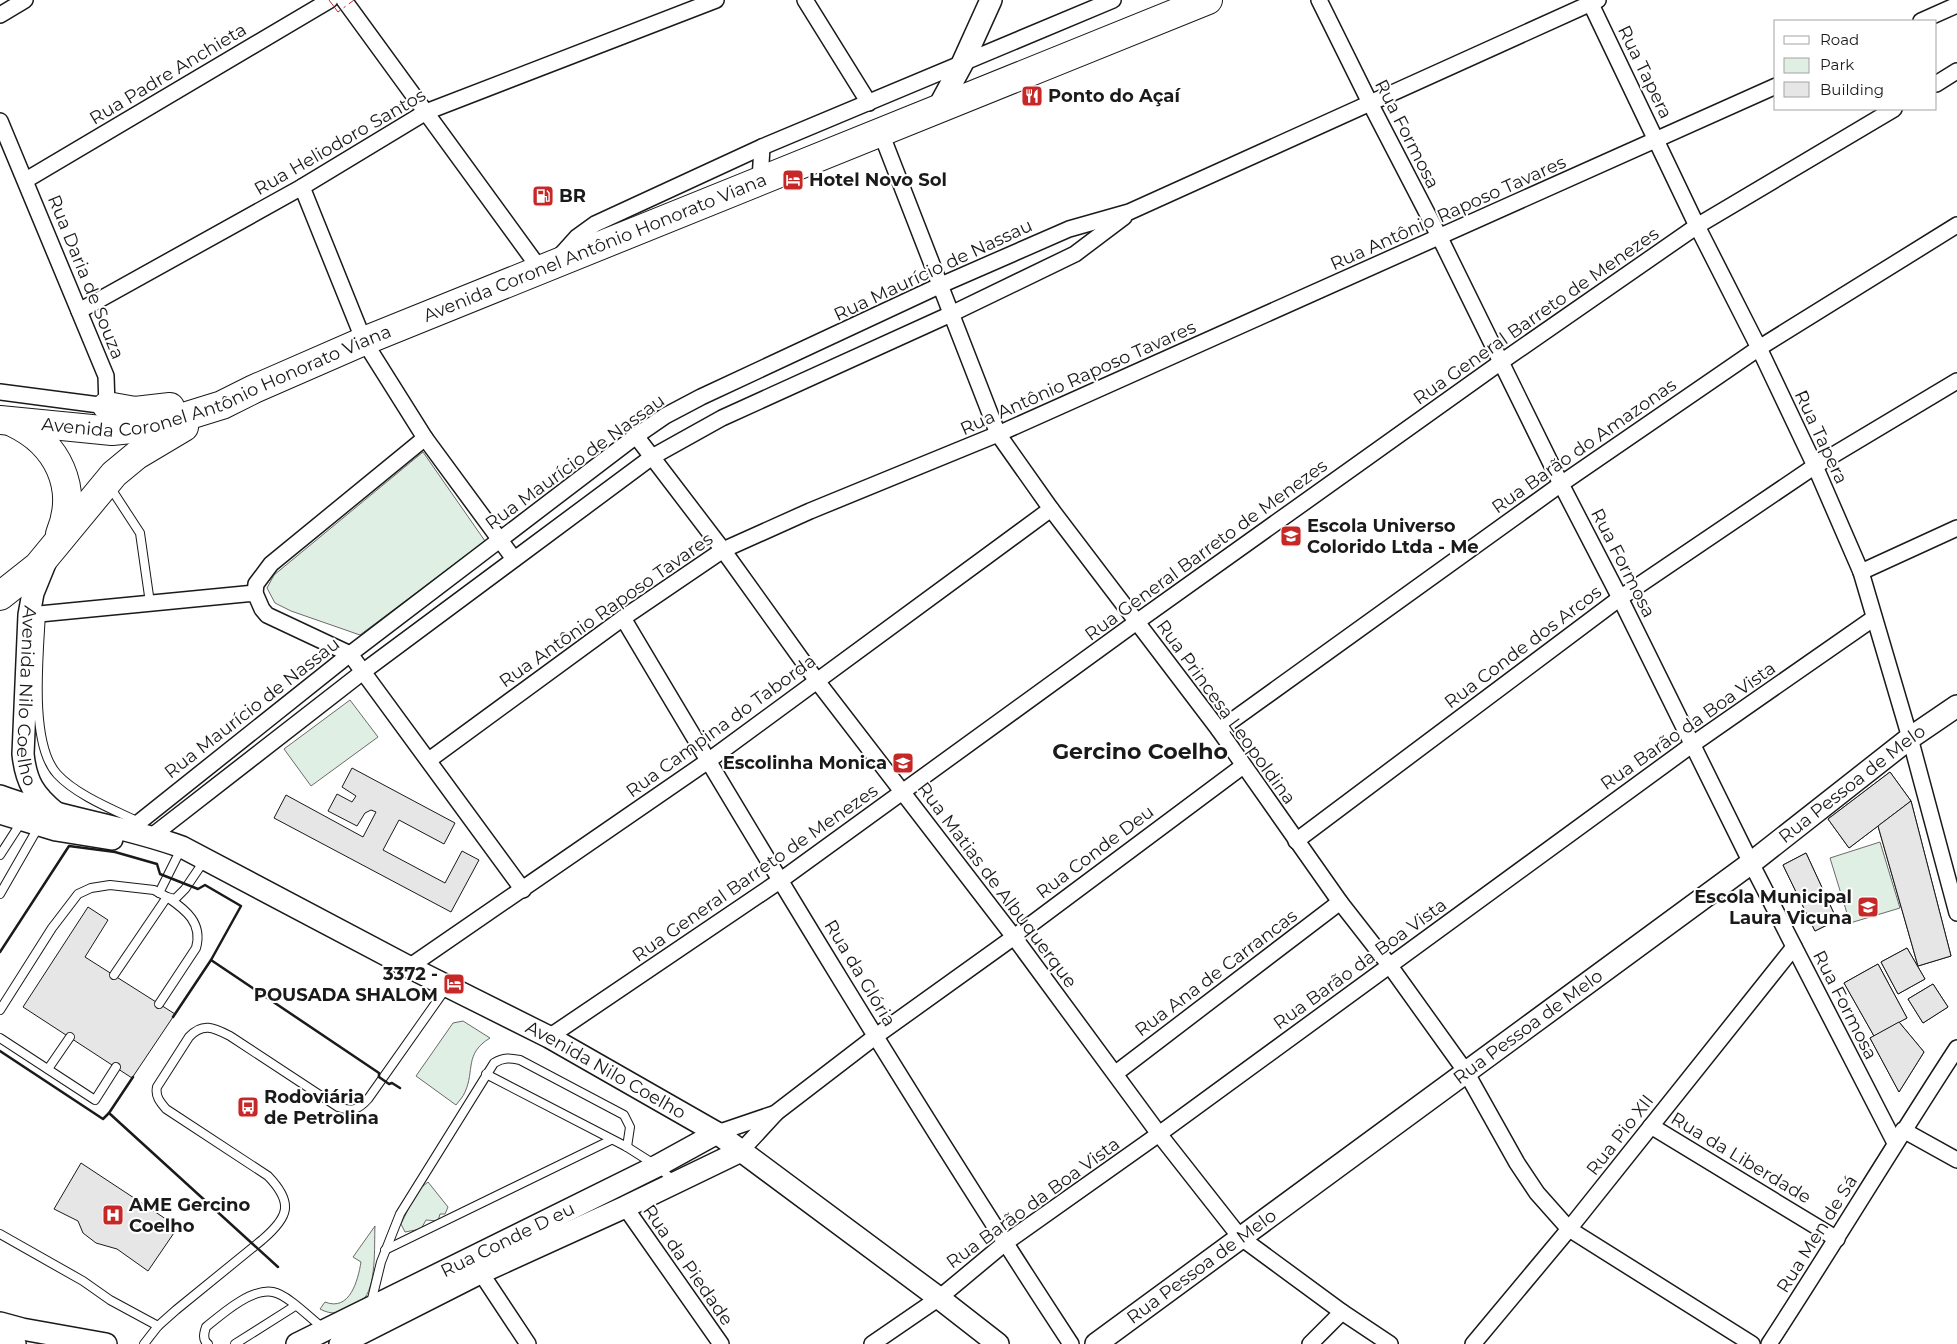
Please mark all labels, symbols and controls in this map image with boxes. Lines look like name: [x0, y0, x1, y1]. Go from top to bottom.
street label: Rua Padre Anchieta: [86, 18, 250, 130]
legend: [1774, 20, 1937, 110]
street label: Rua Tapera: [1613, 22, 1677, 122]
text: Road: [1820, 30, 1859, 49]
text: Park: [1820, 55, 1854, 74]
street label: Rua Formosa: [1370, 76, 1444, 192]
text: Building: [1820, 80, 1884, 99]
street label: Rua Heliodoro Santos: [250, 84, 430, 200]
restaurant icon: Ponto do Açaí: [1020, 84, 1044, 108]
place label: Ponto do Açaí: [1048, 85, 1181, 107]
street label: Rua Antônio Raposo Tavares: [1327, 151, 1569, 275]
street label: Avenida Coronel Antônio Honorato Viana: [420, 168, 770, 327]
hotel icon: Hotel Novo Sol: [781, 168, 805, 192]
place label: Hotel Novo Sol: [809, 169, 947, 191]
fuel station icon: BR: [531, 184, 555, 208]
place label: BR: [559, 185, 586, 207]
street label: Rua Daria de Souza: [43, 192, 129, 362]
street label: Rua Maurício de Nassau: [830, 214, 1036, 326]
street label: Rua General Barreto de Menezes: [1409, 222, 1663, 409]
street label: Rua Antônio Raposo Tavares: [957, 316, 1199, 440]
street label: Avenida Coronel Antônio Honorato Viana: [41, 320, 394, 442]
street label: Rua Barão do Amazonas: [1487, 374, 1681, 518]
street label: Rua Tapera: [1790, 387, 1852, 487]
street label: Rua Maurício de Nassau: [481, 389, 669, 535]
street label: Rua General Barreto de Menezes: [1080, 454, 1332, 645]
street label: Rua Formosa: [1586, 505, 1660, 621]
place label: Escola Universo Colorido Ltda - Me: [1307, 515, 1479, 558]
school or university icon: Escola Universo Colorido Ltda - Me: [1279, 524, 1303, 548]
street label: Rua Antônio Raposo Tavares: [495, 528, 717, 692]
street label: Rua Conde dos Arcos: [1440, 581, 1606, 713]
street label: Avenida Nilo Coelho: [12, 604, 41, 789]
street label: Rua Princesa Leopoldina: [1152, 615, 1300, 809]
street label: Rua Maurício de Nassau: [160, 633, 344, 783]
street label: Rua Campina do Taborda: [622, 650, 820, 802]
street label: Rua Barão da Boa Vista: [1596, 657, 1780, 795]
street label: Rua Pessoa de Melo: [1774, 720, 1930, 848]
district label: Gercino Coelho: [1052, 738, 1228, 765]
school or university icon: Escolinha Monica: [891, 751, 915, 775]
place label: Escolinha Monica: [723, 752, 887, 774]
street label: Rua Matias de Albuquerque: [912, 778, 1082, 992]
street label: Rua General Barreto de Menezes: [628, 779, 882, 966]
street label: Rua Conde Deu: [1032, 801, 1158, 903]
place label: Escola Municipal Laura Vicuna: [1694, 886, 1852, 929]
street label: Rua Barão da Boa Vista: [1269, 894, 1451, 1034]
school or university icon: Escola Municipal Laura Vicuna: [1856, 895, 1880, 919]
street label: Rua Ana de Carrancas: [1130, 905, 1302, 1041]
street label: Rua da Glória: [820, 916, 900, 1030]
street label: Rua Formosa: [1808, 947, 1882, 1063]
place label: 3372 - POUSADA SHALOM: [254, 963, 438, 1006]
street label: Rua Pessoa de Melo: [1449, 965, 1607, 1089]
hotel icon: 3372 - POUSADA SHALOM: [442, 972, 466, 996]
street label: Avenida Nilo Coelho: [522, 1016, 690, 1124]
place label: Rodoviária de Petrolina: [264, 1086, 379, 1129]
street label: Rua Pio XII: [1582, 1090, 1658, 1180]
bus stop icon: Rodoviária de Petrolina: [236, 1095, 260, 1119]
street label: Rua da Liberdade: [1667, 1108, 1815, 1209]
street label: Rua Barão da Boa Vista: [942, 1133, 1124, 1273]
street label: Rua Men de Sá: [1772, 1171, 1862, 1297]
place label: AME Gercino Coelho: [128, 1194, 250, 1237]
street label: Rua Conde D eu: [437, 1197, 578, 1282]
street label: Rua da Piedade: [638, 1200, 738, 1330]
hospital icon: AME Gercino Coelho: [101, 1203, 125, 1227]
street label: Rua Pessoa de Melo: [1122, 1204, 1281, 1329]

